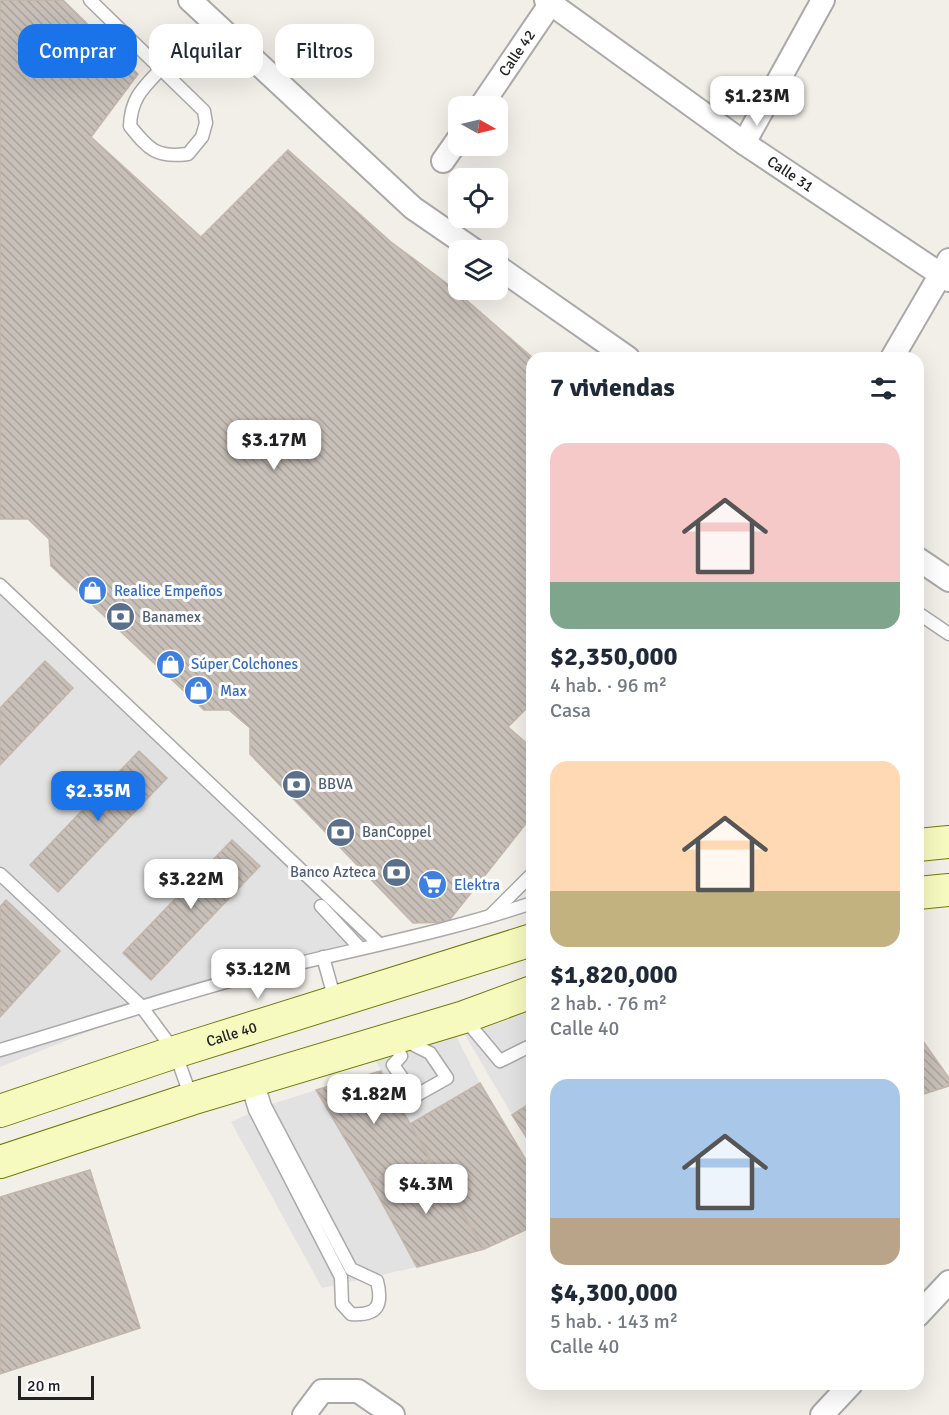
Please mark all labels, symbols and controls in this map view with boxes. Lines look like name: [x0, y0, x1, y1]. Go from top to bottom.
chip: Comprar: [18, 24, 137, 78]
chip: Alquilar: [149, 24, 263, 78]
chip: Filtros: [275, 24, 374, 78]
street label: Calle 42: [495, 26, 539, 80]
pin: $1.23M: [708, 76, 806, 127]
text: $1.23M: [724, 83, 790, 108]
north arrow: [448, 96, 508, 156]
map controls: [448, 96, 508, 300]
street label: Calle 31: [764, 152, 817, 196]
button: locate: [448, 168, 508, 228]
button: layers: [448, 240, 508, 300]
text: 7 viviendas: [550, 372, 675, 404]
icon: filters: [867, 372, 900, 405]
pin: $3.17M: [225, 420, 323, 471]
text: $3.17M: [241, 427, 307, 452]
icon: home: [671, 482, 779, 590]
shop icon: Realice Empeños: [77, 575, 109, 607]
place label: Realice Empeños: [114, 582, 223, 600]
bank icon: Banamex: [105, 601, 137, 633]
place label: Banamex: [142, 608, 201, 626]
text: $2,350,000: [550, 641, 678, 673]
shop icon: Súper Colchones: [154, 648, 186, 680]
place label: Súper Colchones: [191, 655, 299, 673]
text: 4 hab. · 96 m²: [550, 673, 667, 698]
shop icon: Max: [183, 675, 215, 707]
place label: Max: [220, 682, 247, 700]
text: Casa: [550, 698, 591, 723]
bank icon: BBVA: [281, 768, 313, 800]
pin: $2.35M: [49, 771, 147, 822]
place label: BBVA: [318, 775, 353, 793]
text: $2.35M: [65, 778, 131, 803]
icon: home: [671, 800, 779, 908]
bank icon: BanCoppel: [325, 816, 357, 848]
place label: BanCoppel: [362, 823, 431, 841]
bank icon: Banco Azteca: [381, 856, 413, 888]
pin: $3.22M: [142, 859, 240, 910]
place label: Banco Azteca: [290, 863, 376, 881]
text: $3.22M: [158, 866, 224, 891]
supermarket icon: Elektra: [417, 869, 449, 901]
place label: Elektra: [454, 876, 500, 894]
pin: $3.12M: [209, 949, 307, 1000]
text: $3.12M: [225, 956, 291, 981]
text: $1,820,000: [550, 959, 678, 991]
text: 2 hab. · 76 m²: [550, 991, 667, 1016]
text: Calle 40: [550, 1016, 619, 1041]
street label: Calle 40: [204, 1018, 259, 1051]
pin: $1.82M: [325, 1074, 423, 1125]
text: $1.82M: [341, 1081, 407, 1106]
icon: home: [671, 1118, 779, 1226]
pin: $4.3M: [384, 1164, 468, 1215]
text: $4.3M: [399, 1171, 453, 1196]
text: $4,300,000: [550, 1277, 678, 1309]
text: 5 hab. · 143 m²: [550, 1309, 678, 1334]
text: Calle 40: [550, 1334, 619, 1359]
scale bar: [18, 1373, 94, 1400]
text: 20 m: [27, 1376, 61, 1396]

